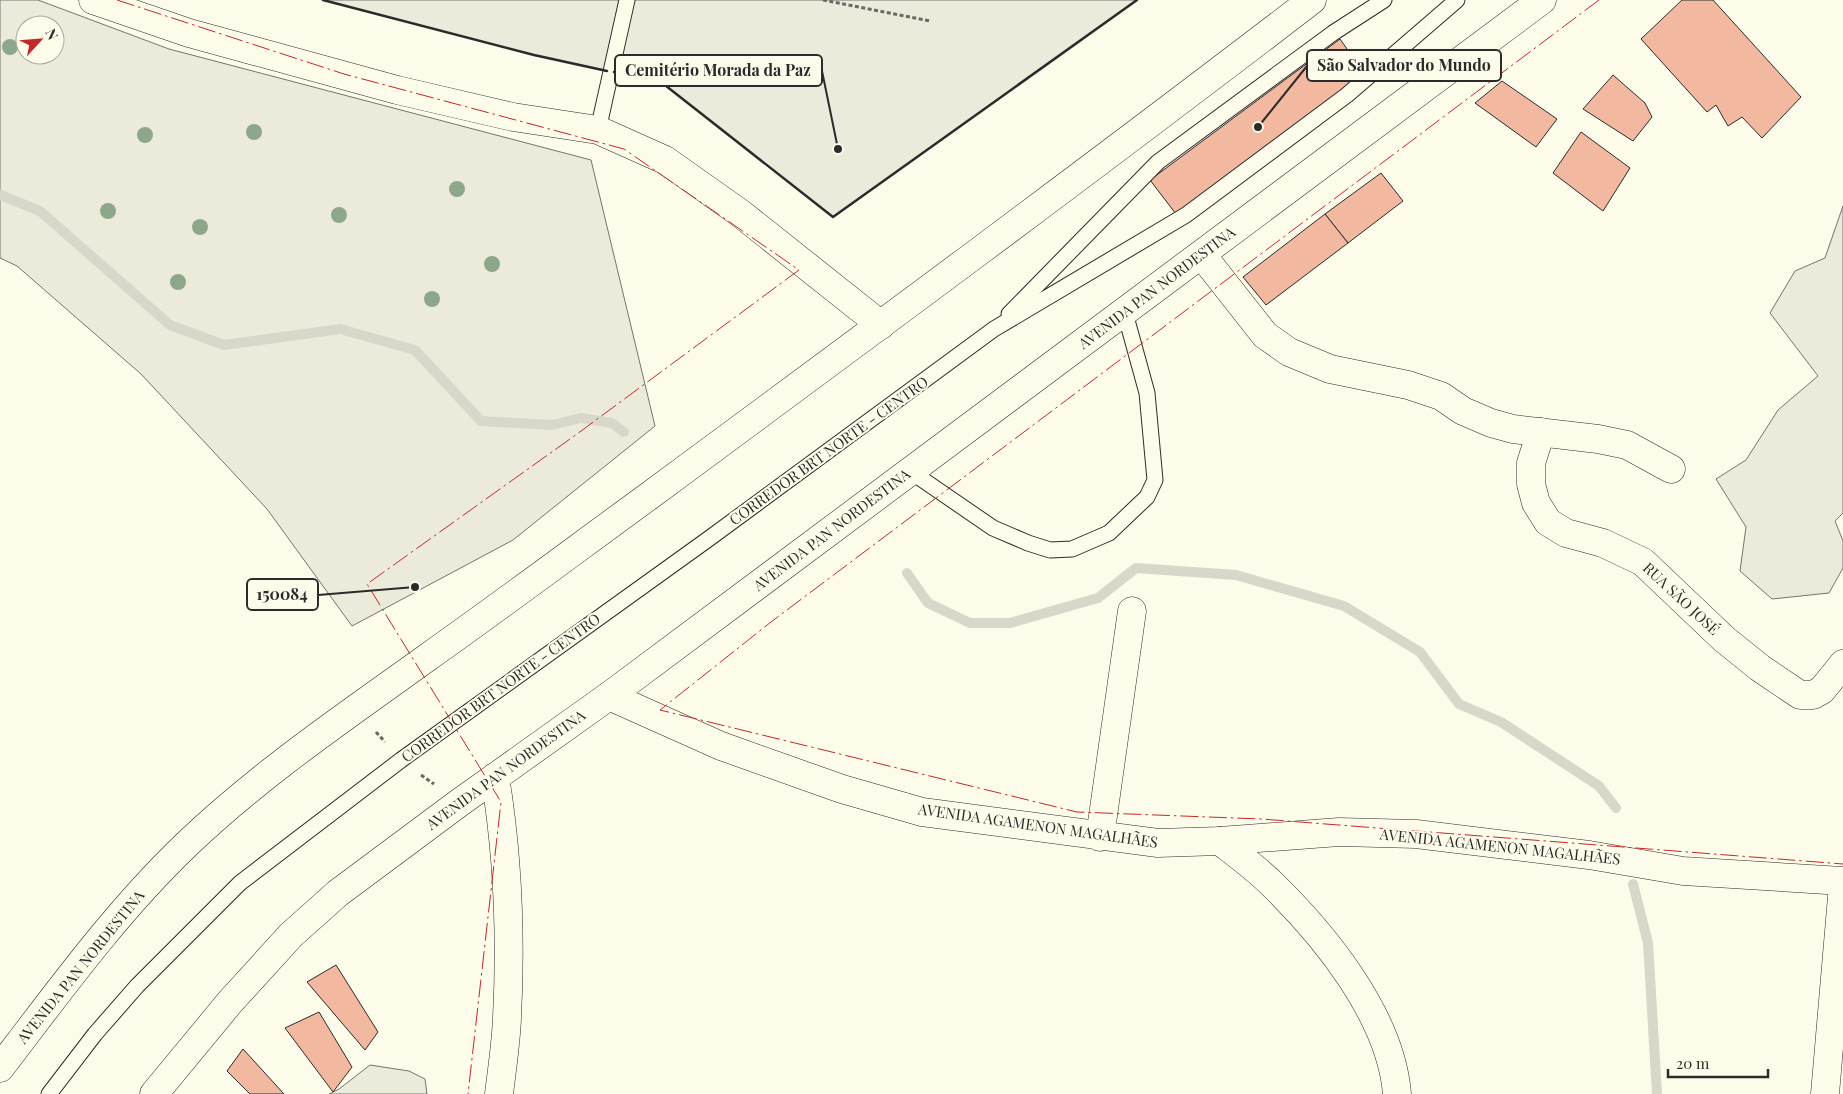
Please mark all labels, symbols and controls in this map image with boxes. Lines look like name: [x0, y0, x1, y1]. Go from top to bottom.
north arrow: [15, 15, 65, 65]
text: N: [41, 25, 63, 43]
callout: São Salvador do Mundo: [1307, 50, 1501, 81]
text: São Salvador do Mundo: [1317, 54, 1491, 75]
callout: Cemitério Morada da Paz: [615, 55, 822, 86]
text: Cemitério Morada da Paz: [625, 59, 811, 80]
street label: AVENIDA PAN NORDESTINA: [1073, 221, 1239, 354]
street label: CORREDOR BRT NORTE - CENTRO: [725, 371, 932, 529]
street label: AVENIDA PAN NORDESTINA: [748, 463, 914, 596]
street label: RUA SÃO JOSÉ: [1639, 558, 1724, 639]
callout: 150084: [247, 579, 318, 610]
text: 150084: [256, 583, 308, 604]
street label: CORREDOR BRT NORTE - CENTRO: [397, 608, 604, 766]
street label: AVENIDA PAN NORDESTINA: [421, 704, 589, 834]
street label: AVENIDA AGAMENON MAGALHÃES: [916, 798, 1159, 852]
street label: AVENIDA AGAMENON MAGALHÃES: [1378, 823, 1621, 869]
street label: AVENIDA PAN NORDESTINA: [11, 885, 149, 1048]
scale bar: [1668, 1046, 1768, 1078]
text: 20 m: [1676, 1053, 1710, 1073]

